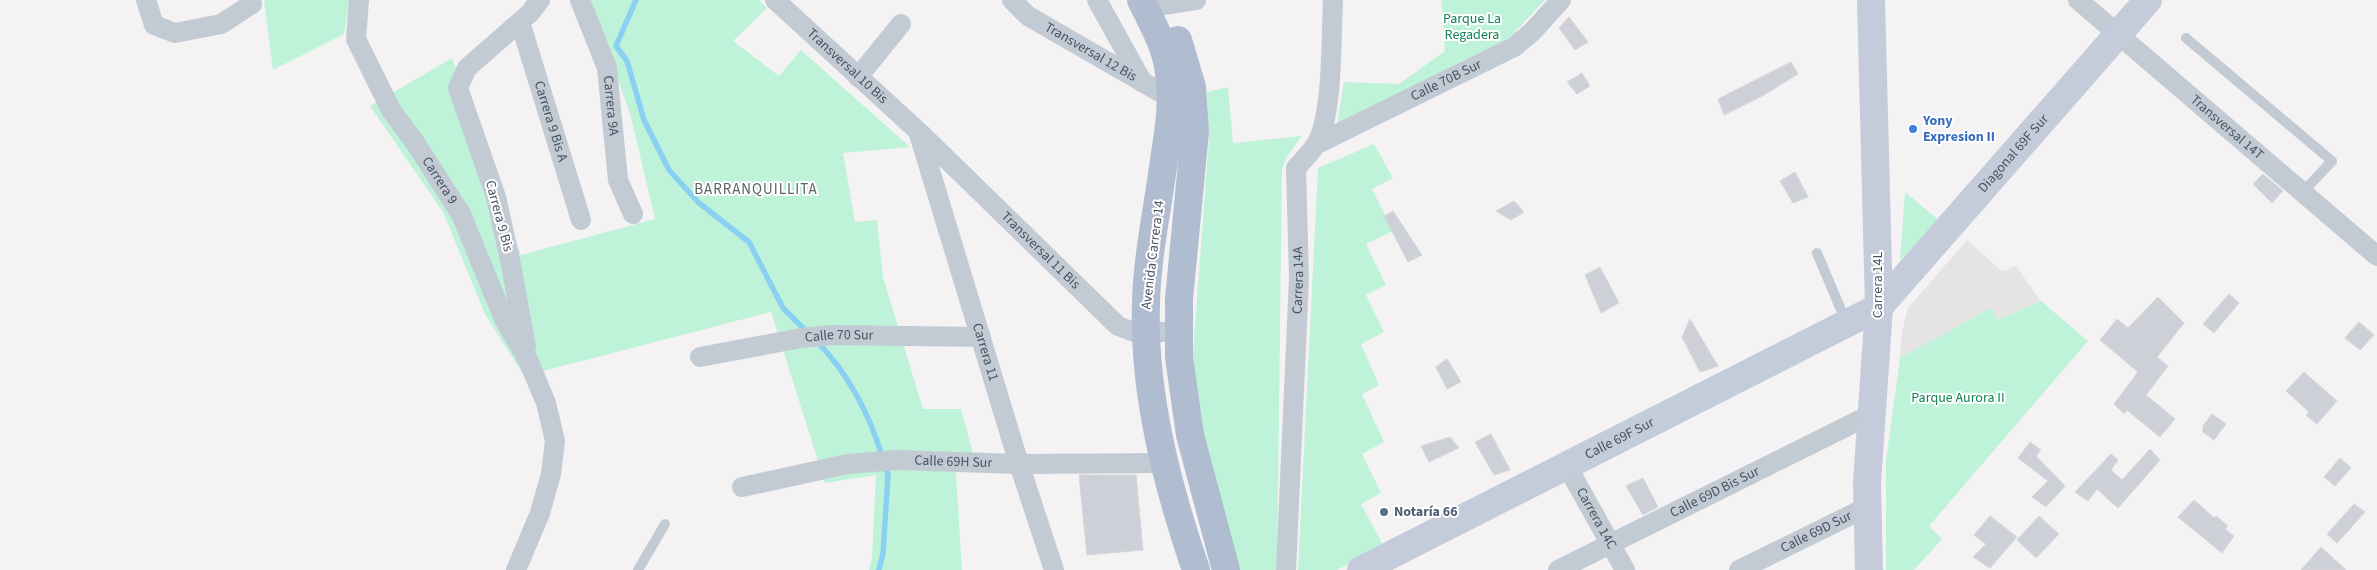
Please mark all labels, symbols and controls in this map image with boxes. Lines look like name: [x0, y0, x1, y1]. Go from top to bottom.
park label: Parque La Regadera: [1443, 9, 1501, 45]
street label: Transversal 12 Bis: [1041, 18, 1141, 87]
street label: Transversal 10 Bis: [802, 24, 892, 109]
street label: Calle 70B Sur: [1407, 54, 1485, 106]
street label: Carrera 9A: [598, 75, 624, 137]
street label: Carrera 9 Bis A: [529, 78, 573, 165]
street label: Transversal 14T: [2186, 90, 2268, 165]
street label: Diagonal 69F Sur: [1974, 110, 2054, 197]
place label: Yony Expresion II: [1922, 111, 1995, 147]
marker: Yony Expresion II: [1907, 123, 1919, 135]
street label: Carrera 9: [417, 153, 462, 208]
street label: Carrera 9 Bis: [480, 178, 518, 254]
district label: BARRANQUILLITA: [694, 179, 818, 200]
street label: Avenida Carrera 14: [1136, 199, 1170, 311]
street label: Transversal 11 Bis: [996, 207, 1085, 294]
street label: Carrera 14A: [1287, 246, 1309, 314]
street label: Carrera 14L: [1868, 251, 1888, 318]
street label: Carrera 11: [967, 321, 1003, 384]
street label: Calle 70 Sur: [804, 325, 874, 348]
park label: Parque Aurora II: [1911, 388, 2005, 408]
street label: Calle 69F Sur: [1581, 413, 1658, 465]
street label: Calle 69H Sur: [914, 451, 993, 473]
street label: Calle 69D Bis Sur: [1667, 461, 1763, 523]
street label: Carrera 14C: [1571, 484, 1622, 553]
place label: Notaría 66: [1394, 502, 1458, 522]
marker: Notaría 66: [1378, 506, 1390, 518]
street label: Calle 69D Sur: [1777, 506, 1855, 558]

